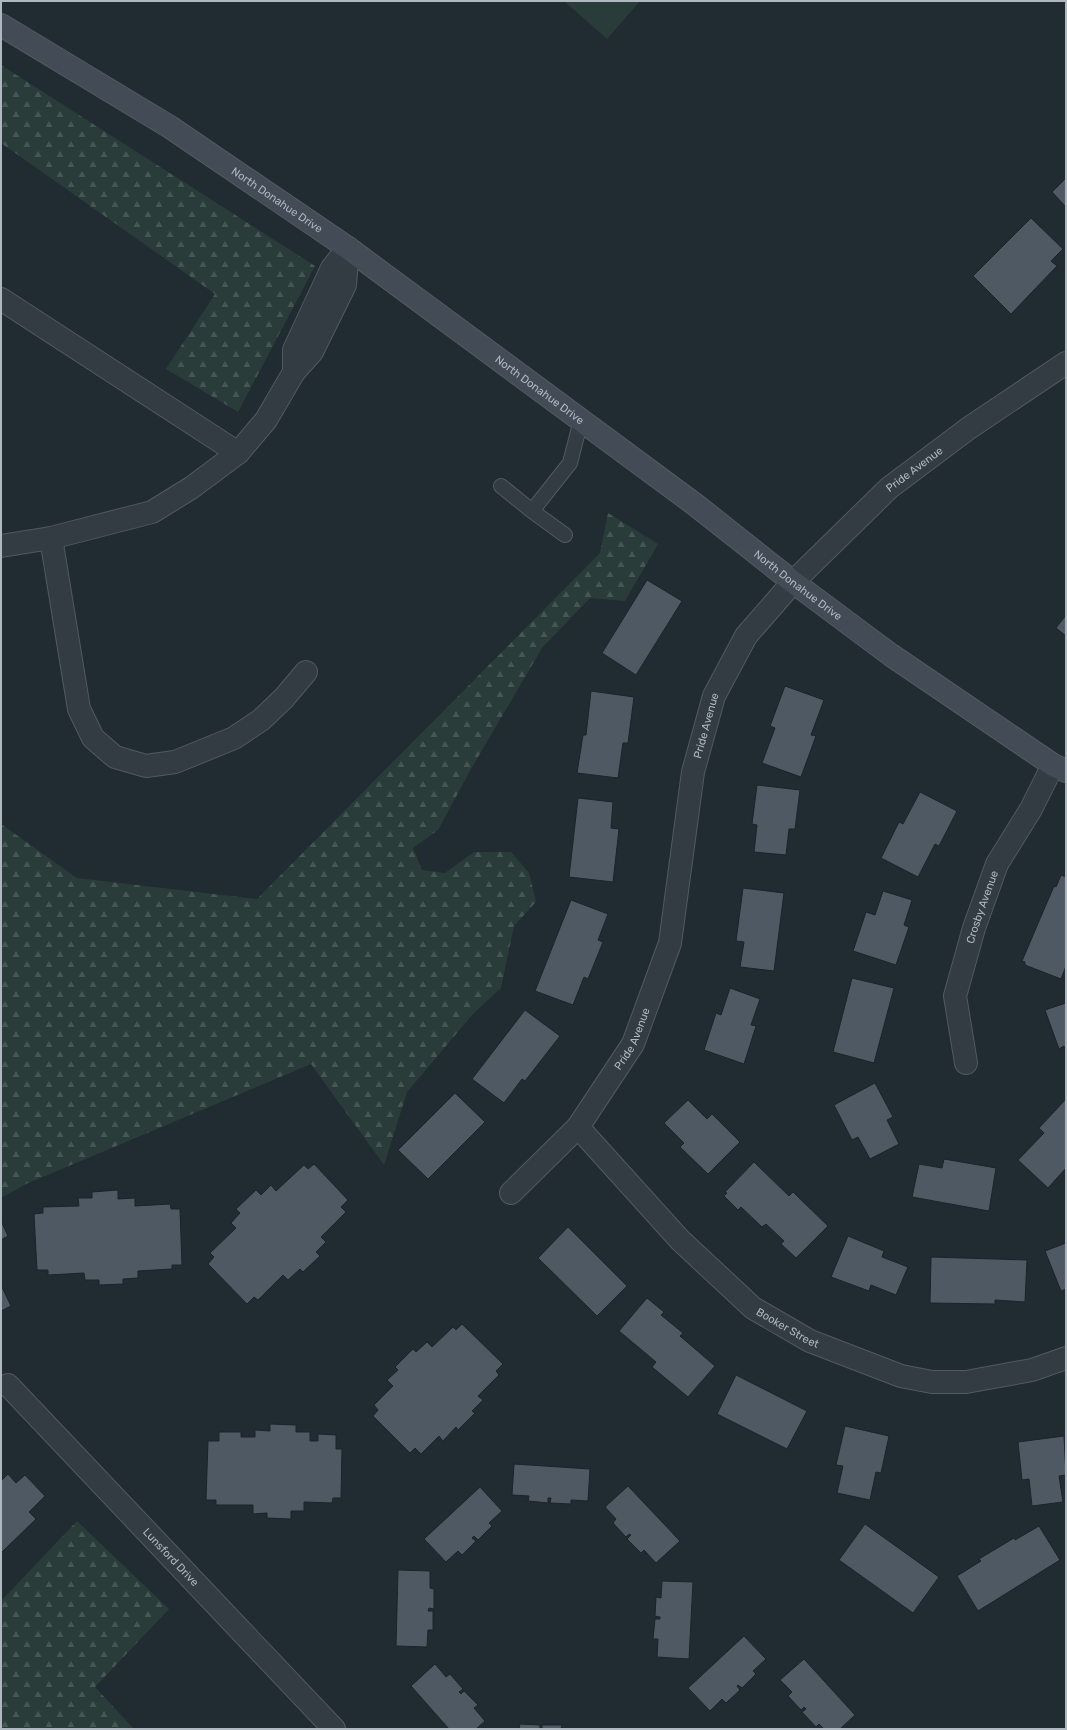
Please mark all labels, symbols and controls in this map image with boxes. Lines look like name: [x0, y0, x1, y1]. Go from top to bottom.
street label: North Donahue Drive: [229, 164, 325, 235]
street label: North Donahue Drive: [493, 353, 587, 427]
street label: Pride Avenue: [883, 444, 945, 495]
street label: North Donahue Drive: [752, 547, 845, 623]
street label: Pride Avenue: [691, 690, 721, 760]
street label: Crosby Avenue: [964, 869, 1001, 945]
street label: Pride Avenue: [611, 1006, 652, 1072]
street label: Booker Street: [754, 1305, 822, 1351]
street label: Lunsford Drive: [140, 1525, 202, 1589]

